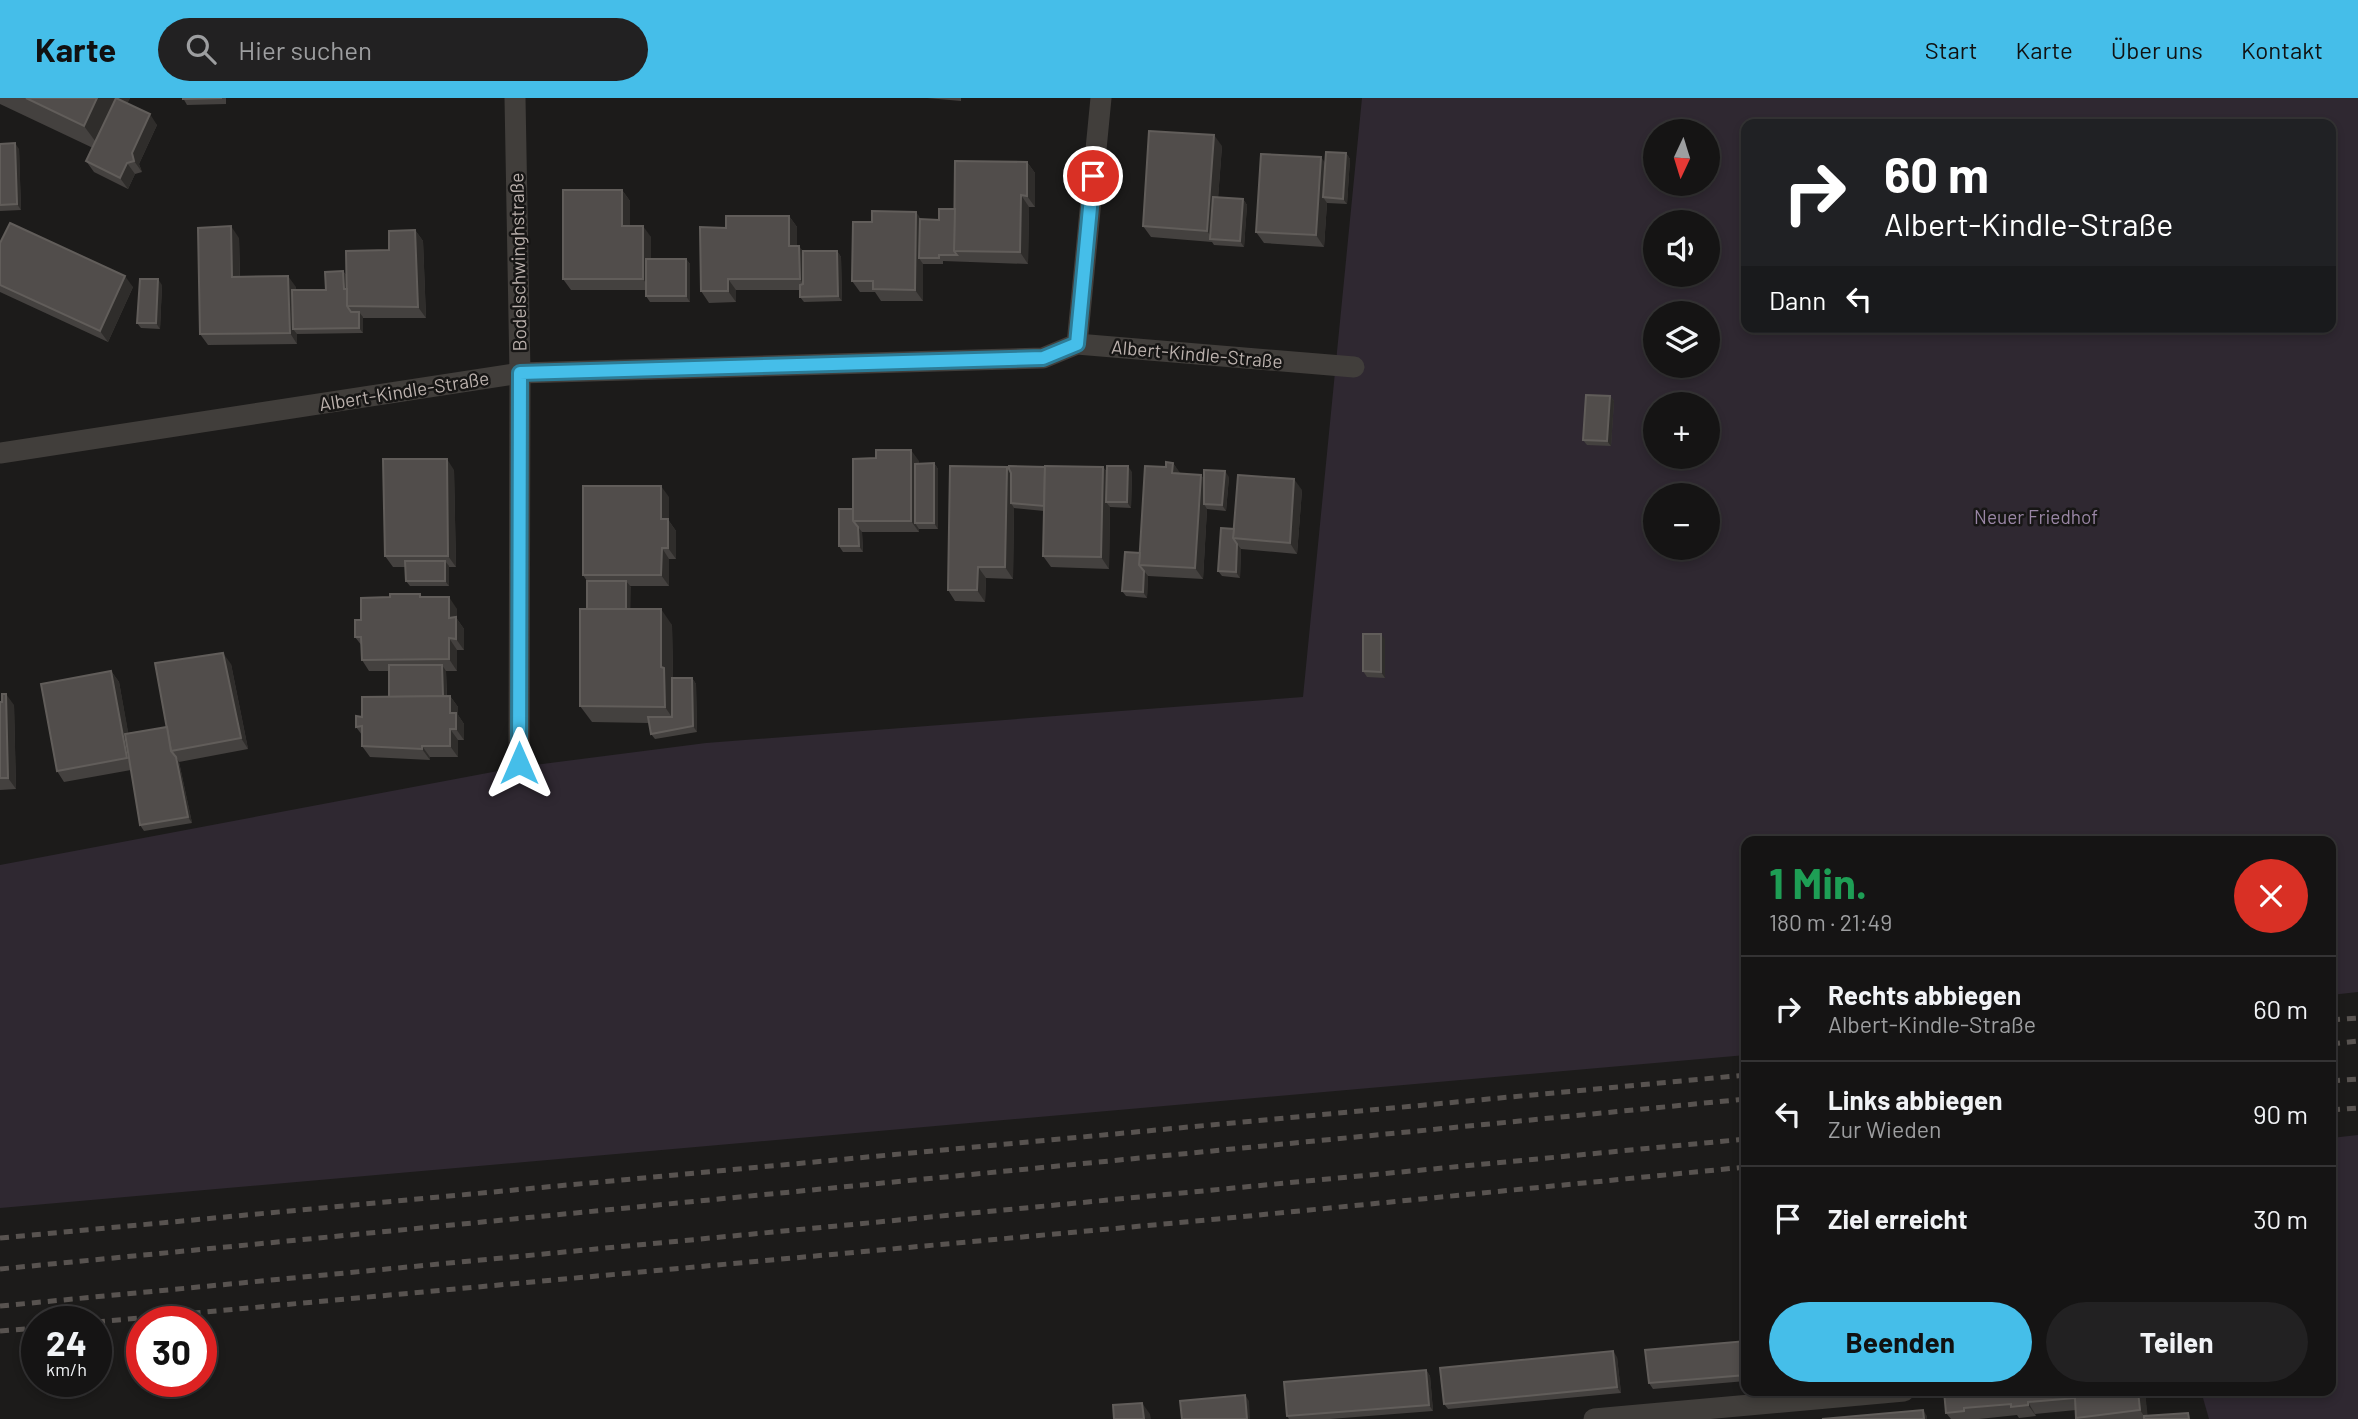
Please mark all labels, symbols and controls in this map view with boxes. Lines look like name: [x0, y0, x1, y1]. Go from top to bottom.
search box: [158, 18, 648, 81]
text: Karte: [35, 29, 116, 69]
icon: search: [182, 30, 220, 68]
text: Hier suchen: [238, 34, 372, 65]
text: Start: [1925, 35, 1978, 64]
text: Karte: [2016, 35, 2073, 64]
text: Über uns: [2111, 35, 2203, 64]
text: Kontakt: [2241, 35, 2323, 64]
north arrow: [1643, 119, 1720, 196]
map controls: [1643, 119, 1720, 560]
text: 60 m: [1884, 144, 1989, 203]
pin: [1063, 146, 1123, 206]
icon: right: [1769, 147, 1860, 238]
icon: arrive: [1074, 157, 1112, 195]
street label: Bodelschwinghstraße: [504, 172, 531, 352]
text: Albert-Kindle-Straße: [1884, 204, 2173, 242]
button: sound: [1643, 210, 1720, 287]
icon: left: [1840, 280, 1878, 318]
text: Dann: [1769, 284, 1826, 315]
button: layers: [1643, 301, 1720, 378]
street label: Albert-Kindle-Straße: [1110, 335, 1284, 372]
street label: Albert-Kindle-Straße: [317, 366, 491, 415]
button: +: [1643, 392, 1720, 469]
button: −: [1643, 483, 1720, 560]
park label: Neuer Friedhof: [1974, 505, 2098, 528]
position arrow: [482, 726, 556, 800]
text: 1 Min.: [1769, 857, 1867, 907]
button: close: [2234, 859, 2308, 933]
text: 180 m · 21:49: [1769, 908, 1892, 936]
text: Rechts abbiegen: [1828, 979, 2021, 1010]
icon: right: [1769, 990, 1807, 1028]
text: 60 m: [2253, 993, 2308, 1024]
text: Albert-Kindle-Straße: [1828, 1010, 2036, 1038]
text: Links abbiegen: [1828, 1084, 2002, 1115]
icon: left: [1769, 1095, 1807, 1133]
text: 90 m: [2253, 1098, 2308, 1129]
text: Zur Wieden: [1828, 1115, 1941, 1143]
icon: arrive: [1769, 1200, 1807, 1238]
text: Ziel erreicht: [1828, 1203, 1968, 1234]
text: 30 m: [2253, 1203, 2308, 1234]
button: Beenden: [1769, 1302, 2032, 1382]
button: Teilen: [2046, 1302, 2308, 1382]
speed limit sign: 30: [126, 1306, 217, 1397]
text: 24: [46, 1321, 87, 1363]
text: km/h: [46, 1358, 87, 1380]

